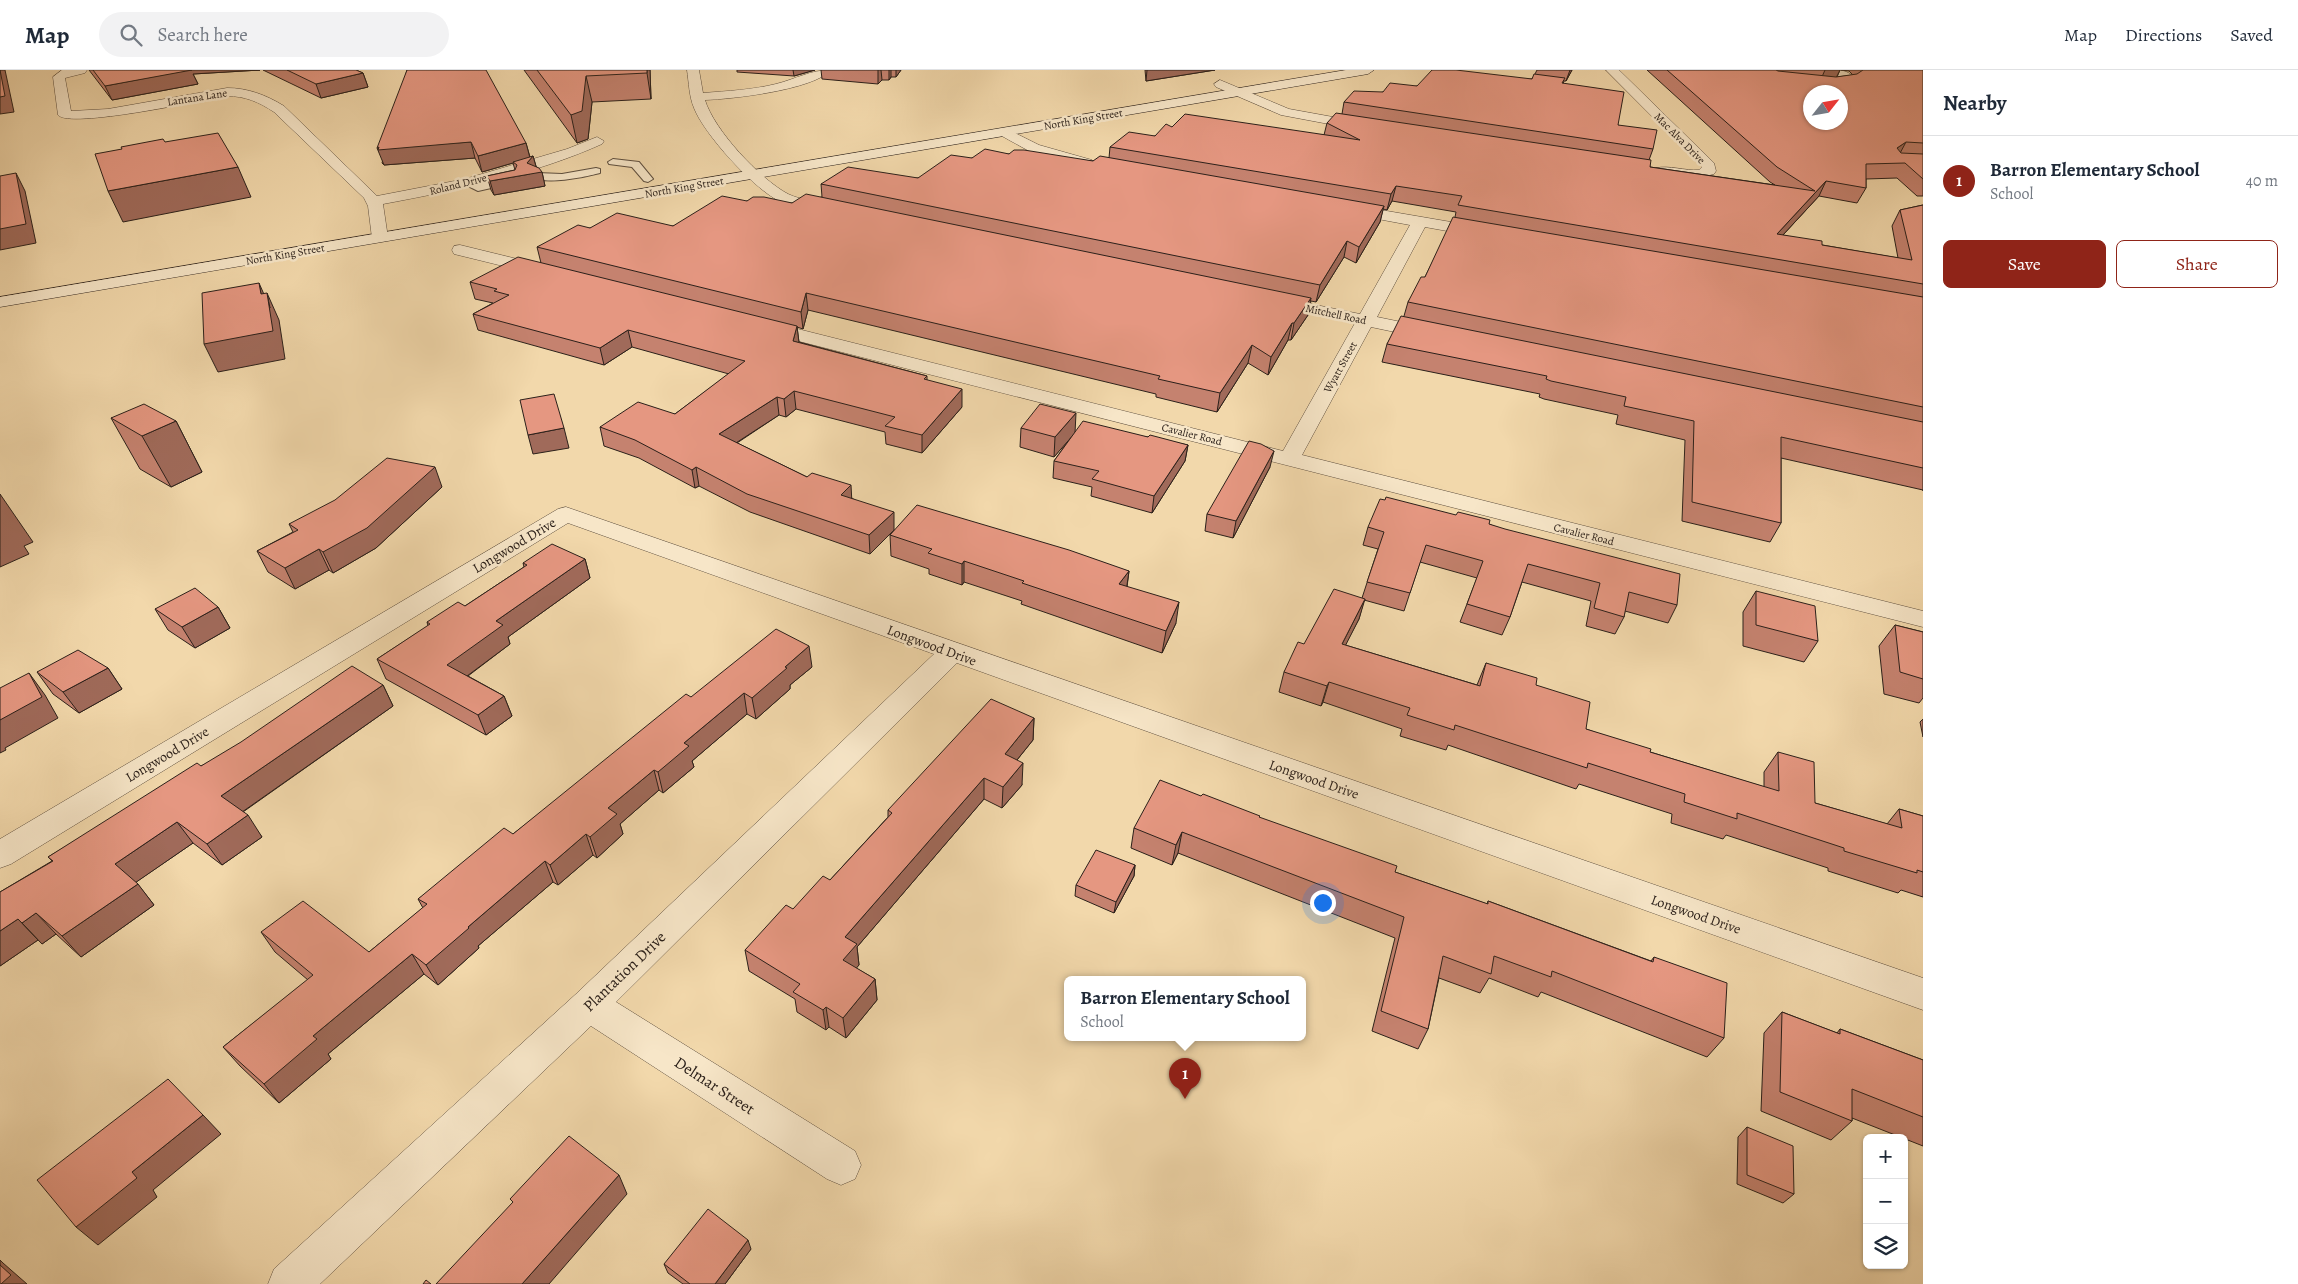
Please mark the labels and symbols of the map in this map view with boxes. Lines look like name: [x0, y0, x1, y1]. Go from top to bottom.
street label: Lantana Lane: [166, 85, 228, 110]
north arrow: [1803, 85, 1848, 130]
street label: North King Street: [1042, 105, 1124, 134]
street label: Mac Alva Drive: [1651, 109, 1709, 167]
street label: Roland Drive: [428, 170, 488, 199]
street label: North King Street: [643, 173, 725, 202]
street label: North King Street: [244, 240, 326, 269]
street label: Mitchell Road: [1304, 301, 1368, 328]
street label: Wyatt Street: [1320, 339, 1361, 396]
street label: Cavalier Road: [1160, 420, 1224, 449]
street label: Longwood Drive: [469, 513, 559, 578]
street label: Cavalier Road: [1552, 520, 1616, 549]
street label: Longwood Drive: [884, 620, 979, 670]
street label: Longwood Drive: [122, 722, 212, 787]
street label: Longwood Drive: [1266, 755, 1361, 804]
your location: [1310, 890, 1336, 916]
street label: Longwood Drive: [1648, 890, 1743, 939]
street label: Plantation Drive: [578, 927, 671, 1017]
street label: Delmar Street: [670, 1052, 759, 1120]
pin: 1: [1169, 1058, 1201, 1099]

